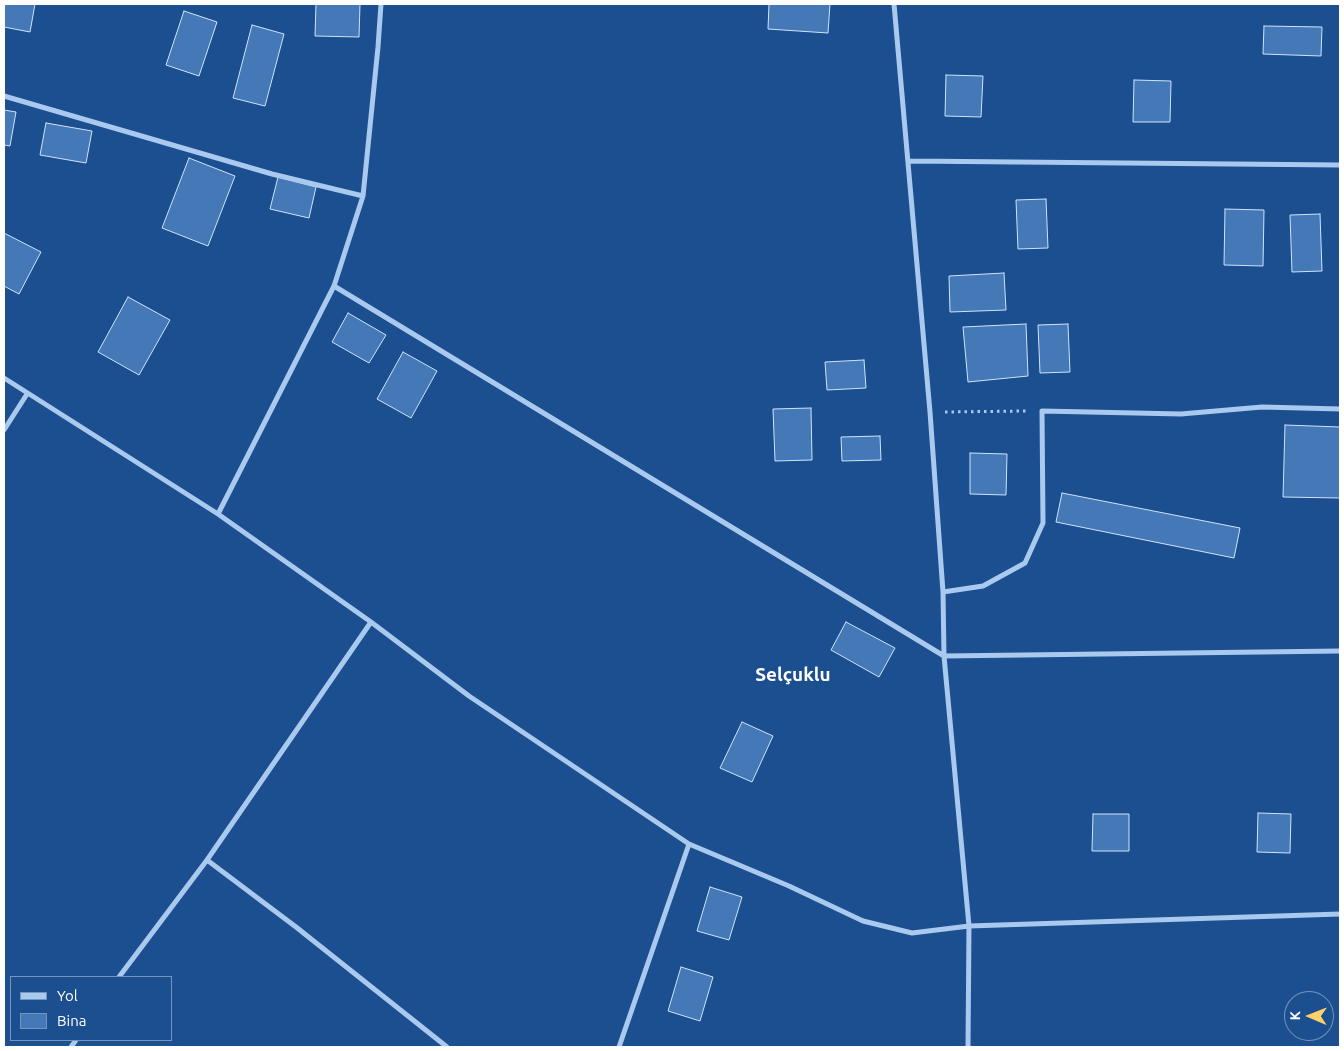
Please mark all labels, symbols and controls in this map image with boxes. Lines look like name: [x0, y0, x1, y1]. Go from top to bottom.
district label: Selçuklu: [755, 664, 831, 686]
legend: [10, 976, 172, 1041]
text: Yol: [57, 987, 78, 1004]
north arrow: [1284, 991, 1334, 1041]
text: K: [1287, 1011, 1303, 1021]
text: Bina: [57, 1012, 86, 1029]

